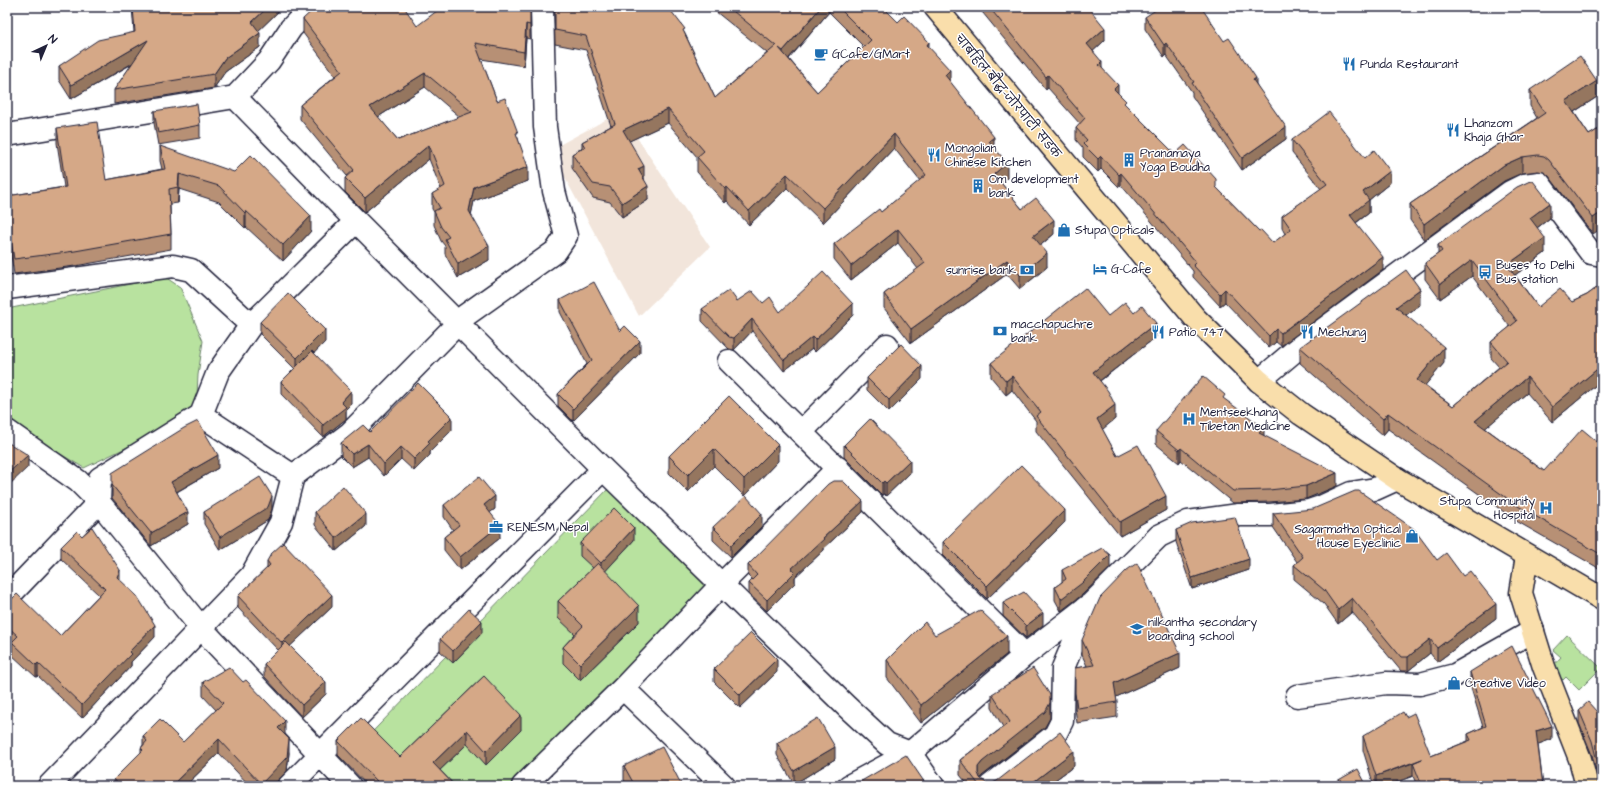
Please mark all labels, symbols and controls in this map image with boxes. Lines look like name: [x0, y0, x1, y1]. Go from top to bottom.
north arrow: [26, 26, 66, 66]
street label: चाबहिल-बौद्ध-जोरपाटी सडक: [951, 29, 1067, 163]
text: N: [45, 31, 60, 47]
cafe icon: GCafe/GMart: [813, 46, 829, 62]
place label: GCafe/GMart: [832, 46, 910, 63]
restaurant icon: Punda Restaurant: [1341, 56, 1357, 72]
place label: Punda Restaurant: [1360, 56, 1459, 73]
place label: Lhanzom Khaja Ghar: [1464, 115, 1524, 146]
restaurant icon: Lhanzom Khaja Ghar: [1445, 122, 1461, 138]
place label: Mongolian Chinese Kitchen: [945, 140, 1031, 171]
place label: Pranamaya Yoga Boudha: [1140, 145, 1210, 177]
restaurant icon: Mongolian Chinese Kitchen: [926, 147, 942, 163]
building icon: Pranamaya Yoga Boudha: [1121, 152, 1137, 168]
place label: Om development bank: [989, 171, 1079, 202]
building icon: Om development bank: [970, 178, 986, 194]
shop icon: Stupa Opticals: [1056, 222, 1072, 238]
place label: Stupa Opticals: [1075, 222, 1154, 239]
place label: Buses to Delhi Bus station: [1496, 257, 1574, 288]
hotel icon: G-Cafe: [1092, 261, 1108, 277]
place label: G-Cafe: [1111, 261, 1152, 278]
place label: sunrise bank: [946, 262, 1017, 279]
bank icon: sunrise bank: [1019, 262, 1035, 278]
bus stop icon: Buses to Delhi Bus station: [1477, 264, 1493, 280]
place label: macchapuchre bank: [1011, 316, 1094, 347]
bank icon: macchapuchre bank: [992, 323, 1008, 339]
restaurant icon: Patio 747: [1150, 324, 1166, 340]
place label: Patio 747: [1169, 324, 1225, 341]
restaurant icon: Mechung: [1299, 324, 1315, 340]
place label: Mechung: [1318, 324, 1366, 342]
place label: Mentseekhang Tibetan Medicine: [1200, 404, 1291, 435]
hospital icon: Mentseekhang Tibetan Medicine: [1181, 411, 1197, 427]
place label: Stupa Community Hospital: [1439, 493, 1535, 524]
hospital icon: Stupa Community Hospital: [1538, 500, 1554, 516]
office icon: RENESM Nepal: [488, 519, 504, 535]
place label: RENESM Nepal: [507, 519, 589, 536]
place label: Sagarmatha Optical House Eyeclinic: [1294, 521, 1401, 553]
shop icon: Sagarmatha Optical House Eyeclinic: [1404, 528, 1420, 544]
place label: nilkantha secondary boarding school: [1148, 614, 1258, 646]
school or university icon: nilkantha secondary boarding school: [1129, 621, 1145, 637]
shop icon: Creative Video: [1446, 675, 1462, 691]
place label: Creative Video: [1465, 675, 1546, 692]

